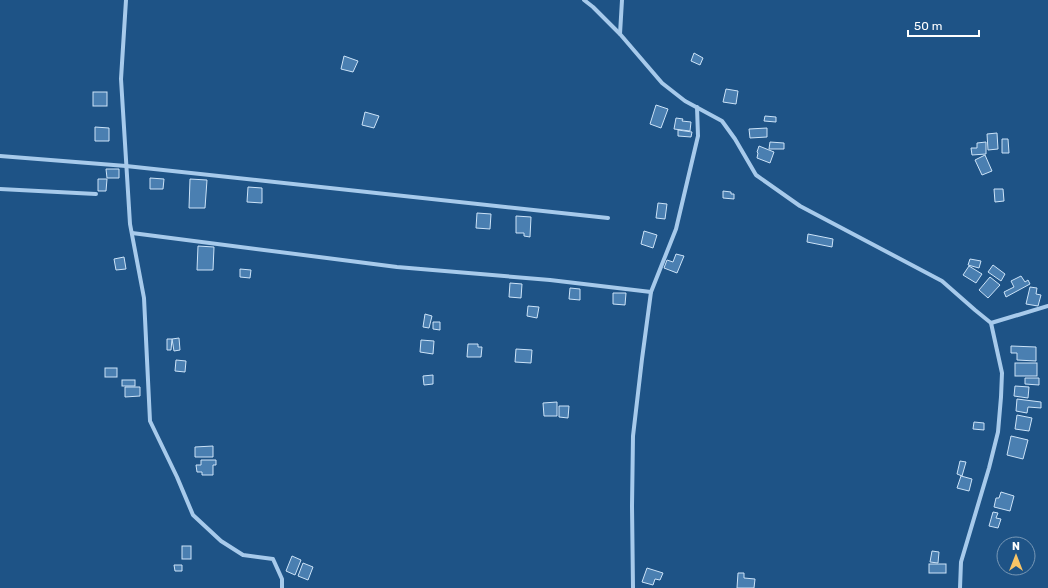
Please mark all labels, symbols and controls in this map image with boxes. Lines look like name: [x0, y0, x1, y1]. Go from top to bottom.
scale bar: [908, 12, 979, 38]
text: 50 m: [914, 19, 942, 33]
north arrow: [996, 536, 1036, 576]
text: N: [1012, 540, 1020, 553]

